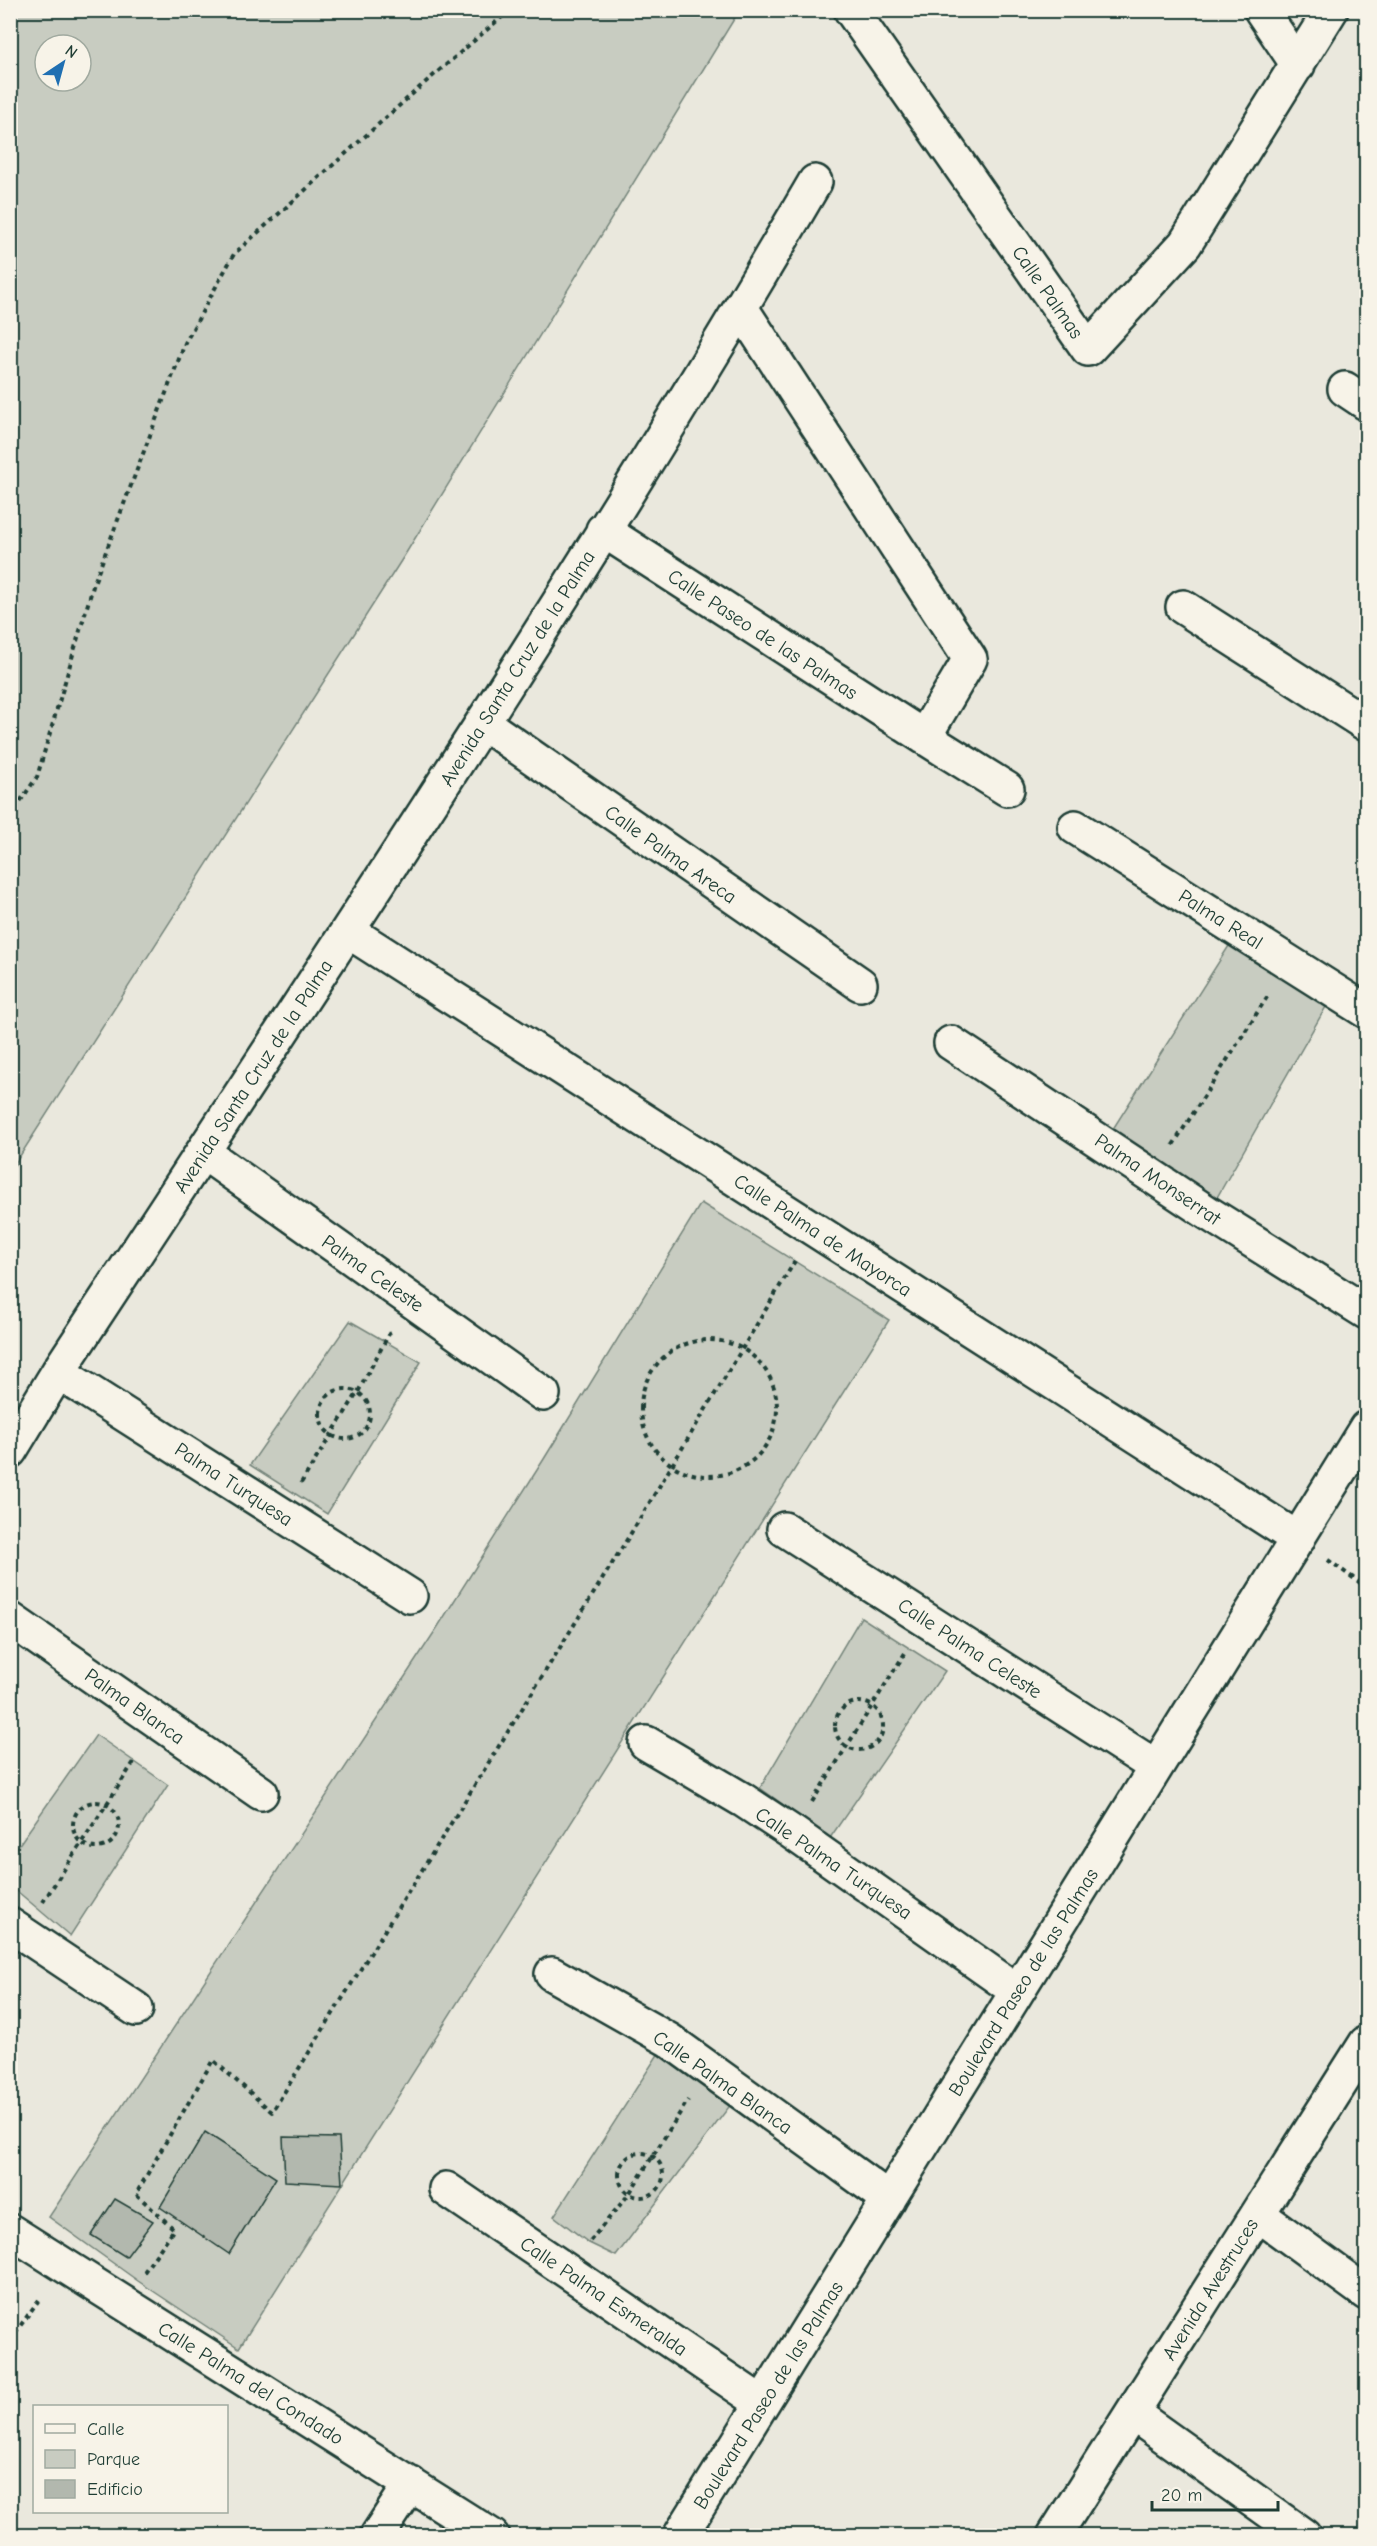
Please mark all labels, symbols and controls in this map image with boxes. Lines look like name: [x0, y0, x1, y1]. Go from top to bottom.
north arrow: [33, 33, 93, 93]
text: N: [62, 41, 81, 62]
street label: Calle Palmas: [1007, 241, 1088, 343]
street label: Avenida Santa Cruz de la Palma: [435, 546, 600, 790]
street label: Calle Paseo de las Palmas: [664, 564, 862, 704]
street label: Calle Palma Areca: [600, 800, 741, 909]
street label: Palma Real: [1174, 885, 1267, 954]
street label: Avenida Santa Cruz de la Palma: [169, 955, 338, 1197]
street label: Palma Monserrat: [1090, 1129, 1226, 1231]
street label: Calle Palma de Mayorca: [729, 1169, 916, 1302]
street label: Palma Celeste: [317, 1230, 428, 1317]
street label: Palma Turquesa: [170, 1438, 297, 1531]
street label: Calle Palma Celeste: [894, 1593, 1046, 1703]
street label: Palma Blanca: [80, 1664, 189, 1749]
street label: Calle Palma Turquesa: [751, 1802, 916, 1924]
street label: Boulevard Paseo de las Palmas: [944, 1864, 1103, 2100]
street label: Calle Palma Blanca: [649, 2026, 797, 2139]
street label: Avenida Avestruces: [1158, 2214, 1263, 2364]
street label: Calle Palma Esmeralda: [516, 2232, 692, 2361]
street label: Boulevard Paseo de las Palmas: [689, 2277, 848, 2513]
street label: Calle Palma del Condado: [154, 2317, 348, 2450]
legend: [33, 2405, 228, 2513]
text: Calle: [87, 2419, 124, 2440]
text: Parque: [87, 2449, 140, 2470]
scale bar: [1152, 2474, 1278, 2512]
text: Edificio: [87, 2479, 143, 2500]
text: 20 m: [1161, 2485, 1202, 2506]

